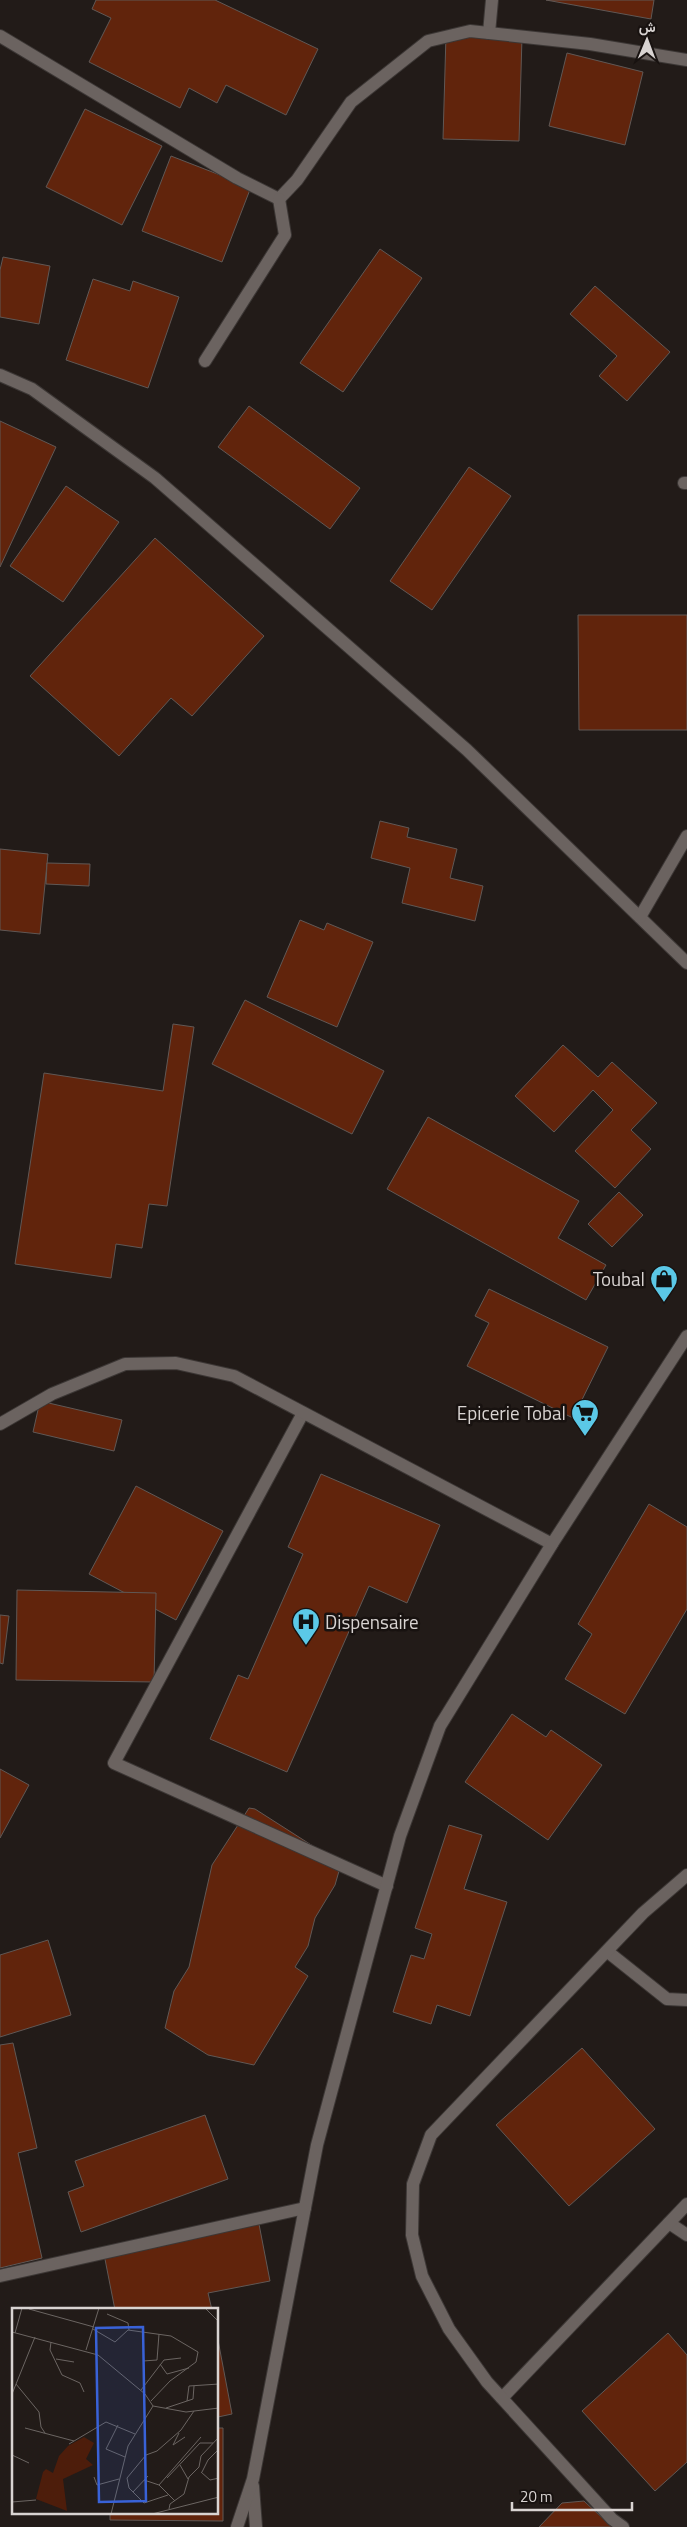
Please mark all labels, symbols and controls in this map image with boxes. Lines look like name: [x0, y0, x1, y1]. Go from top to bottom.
north arrow: [622, 15, 672, 65]
text: ش: [639, 16, 656, 37]
place label: Toubal: [593, 1264, 645, 1293]
shop icon: Toubal: [649, 1264, 679, 1303]
place label: Epicerie Tobal: [457, 1398, 566, 1427]
supermarket icon: Epicerie Tobal: [570, 1398, 600, 1437]
hospital icon: Dispensaire: [291, 1607, 321, 1646]
place label: Dispensaire: [325, 1607, 419, 1636]
inset map: [12, 2308, 219, 2514]
scale bar: [512, 2480, 632, 2512]
text: 20 m: [520, 2485, 553, 2508]

